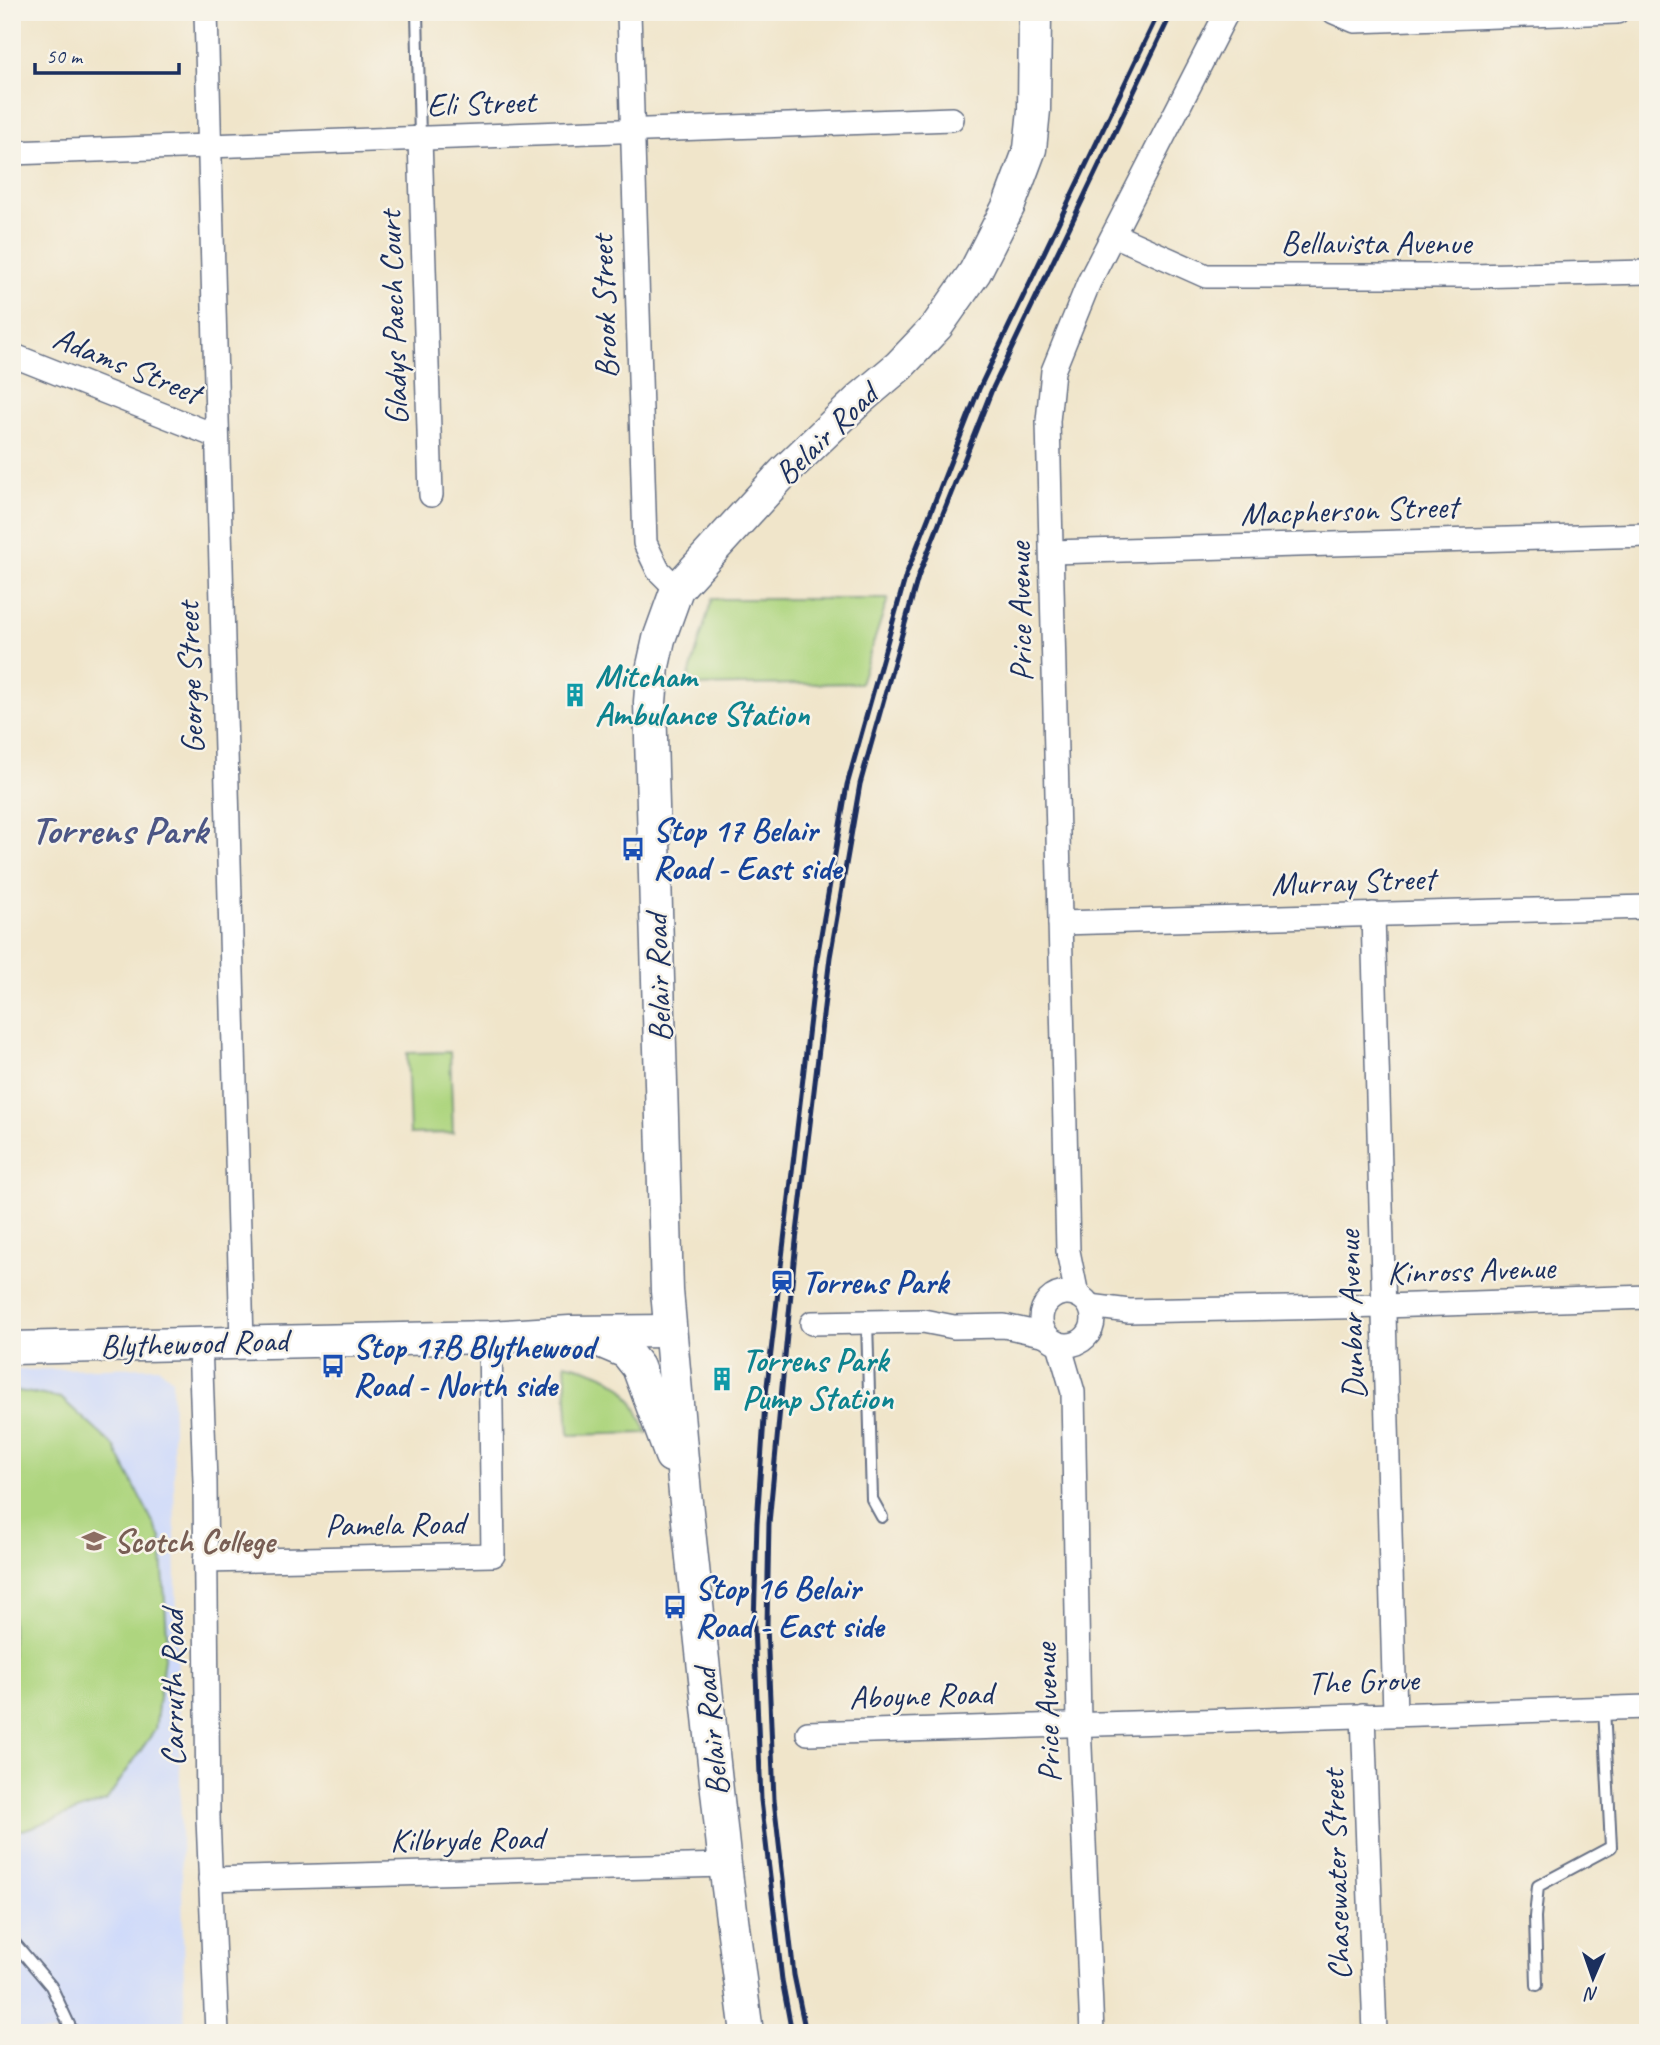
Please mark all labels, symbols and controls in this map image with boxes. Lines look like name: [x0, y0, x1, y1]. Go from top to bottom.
scale bar: [35, 32, 178, 76]
text: 50 m: [46, 43, 84, 69]
street label: Eli Street: [426, 80, 539, 126]
street label: Gladys Paech Court: [368, 207, 418, 426]
street label: Bellavista Avenue: [1281, 222, 1473, 264]
street label: Brook Street: [580, 231, 627, 379]
street label: Adams Street: [47, 316, 211, 415]
street label: Belair Road: [765, 371, 890, 494]
street label: Macpherson Street: [1240, 485, 1463, 535]
street label: Price Avenue: [998, 540, 1042, 682]
street label: George Street: [166, 598, 214, 755]
place label: Mitcham Ambulance Station: [595, 655, 810, 735]
building icon: Mitcham Ambulance Station: [561, 681, 589, 709]
district label: Torrens Park: [31, 805, 210, 855]
place label: Stop 17 Belair Road - East side: [653, 809, 844, 889]
bus stop icon: Stop 17 Belair Road - East side: [619, 835, 647, 863]
street label: Murray Street: [1270, 857, 1440, 905]
street label: Belair Road: [635, 908, 681, 1043]
street label: Dunbar Avenue: [1327, 1227, 1375, 1400]
street label: Kinross Avenue: [1386, 1246, 1558, 1294]
place label: Torrens Park: [802, 1261, 950, 1303]
station icon: Torrens Park: [768, 1268, 796, 1296]
street label: Blythewood Road: [99, 1319, 294, 1367]
place label: Stop 17B Blythewood Road - North side: [353, 1326, 600, 1406]
place label: Torrens Park Pump Station: [742, 1339, 894, 1419]
bus stop icon: Stop 17B Blythewood Road - North side: [319, 1352, 347, 1380]
building icon: Torrens Park Pump Station: [708, 1365, 736, 1393]
street label: Pamela Road: [325, 1502, 470, 1546]
place label: Scotch College: [114, 1520, 277, 1562]
school or university icon: Scotch College: [80, 1527, 108, 1555]
place label: Stop 16 Belair Road - East side: [695, 1567, 886, 1647]
bus stop icon: Stop 16 Belair Road - East side: [661, 1593, 689, 1621]
street label: Carruth Road: [152, 1605, 194, 1766]
street label: Price Avenue: [1023, 1640, 1070, 1783]
street label: The Grove: [1307, 1658, 1422, 1704]
street label: Belair Road: [683, 1661, 739, 1798]
street label: Aboyne Road: [848, 1671, 999, 1718]
street label: Chasewater Street: [1311, 1766, 1361, 1981]
street label: Kilbryde Road: [390, 1817, 549, 1861]
north arrow: [1558, 1944, 1628, 2014]
text: N: [1583, 1982, 1599, 2006]

